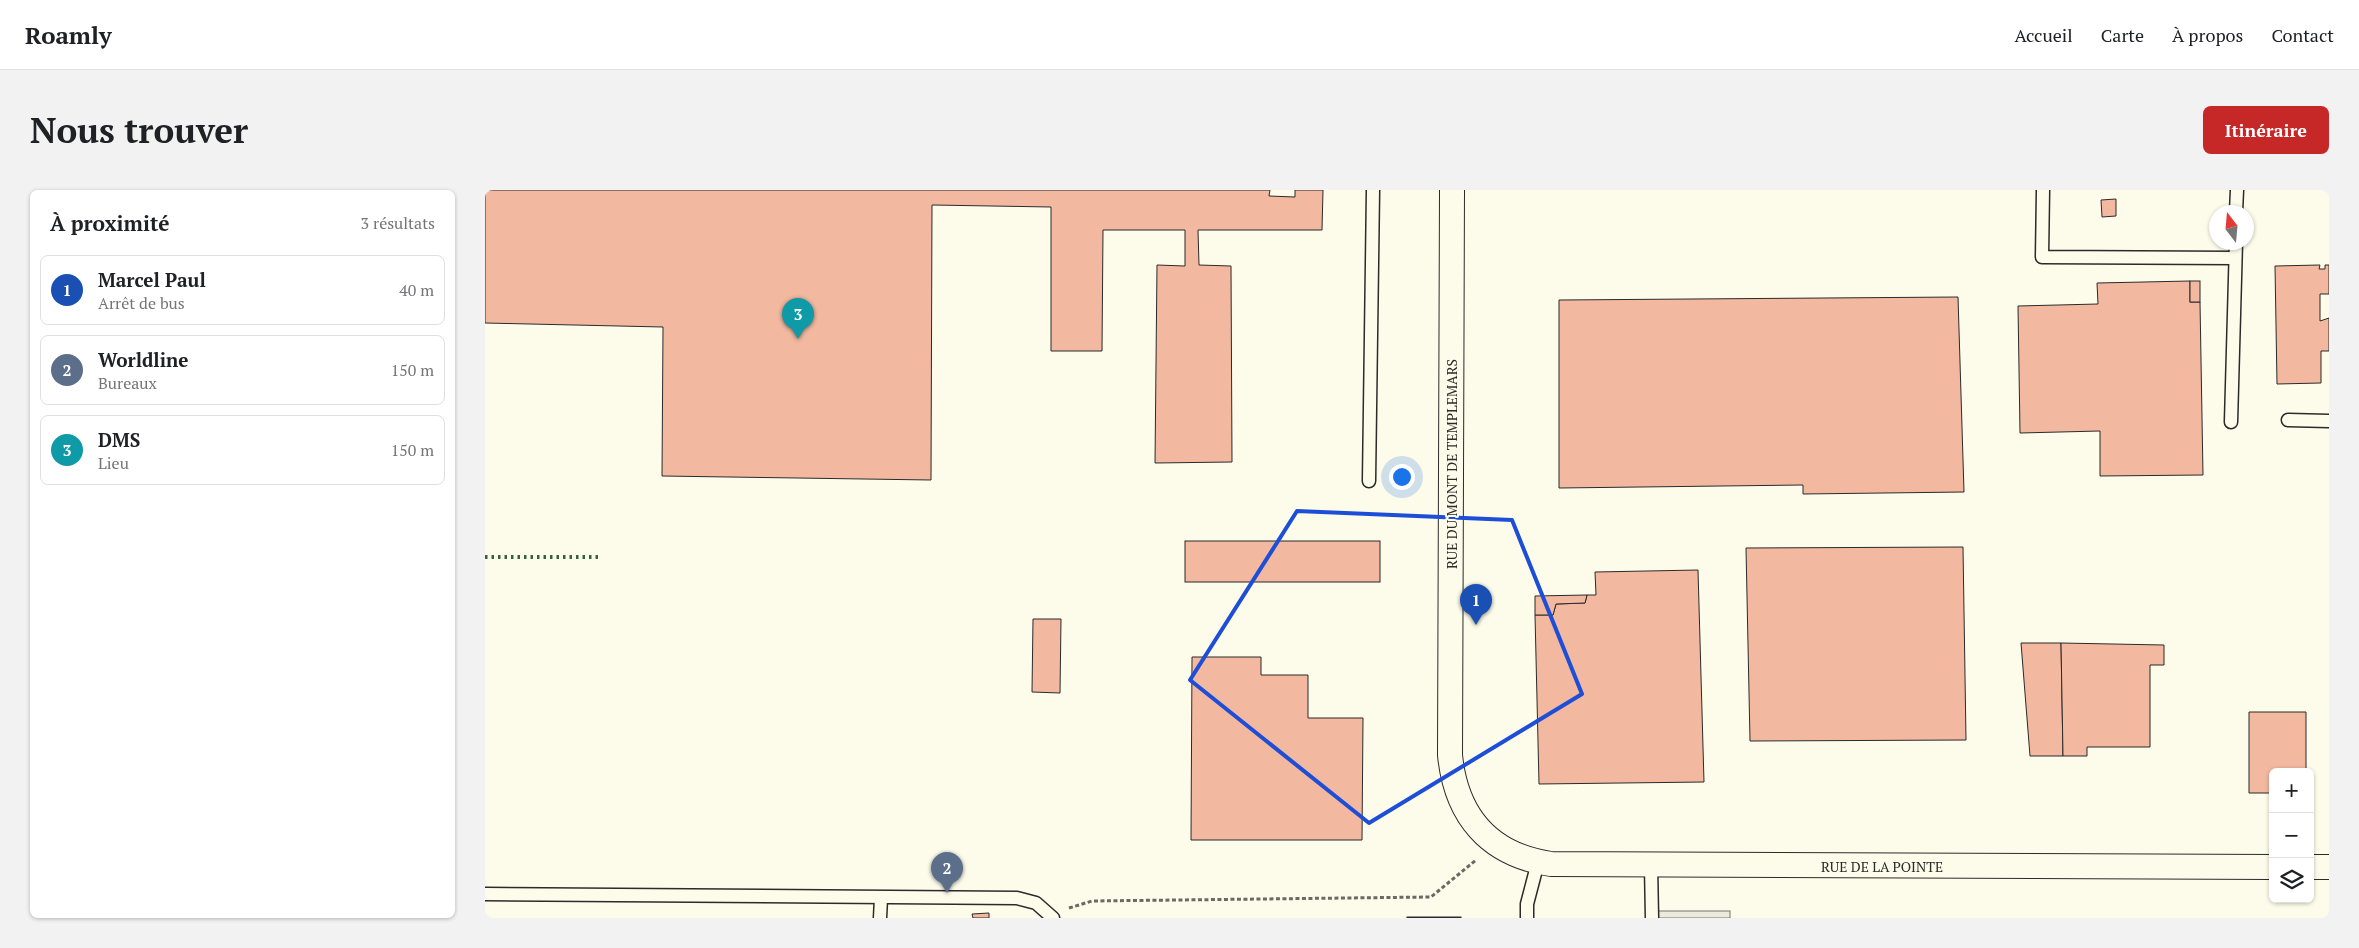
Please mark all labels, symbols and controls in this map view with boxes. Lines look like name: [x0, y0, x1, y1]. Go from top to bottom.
text: Roamly: [25, 19, 112, 51]
text: Accueil: [2014, 23, 2073, 47]
text: Carte: [2101, 23, 2144, 47]
text: À propos: [2172, 23, 2243, 47]
text: Contact: [2271, 23, 2334, 47]
button: Itinéraire: [2203, 106, 2329, 154]
text: Nous trouver: [30, 107, 248, 153]
north arrow: [2209, 205, 2254, 250]
text: À proximité: [50, 209, 170, 237]
text: 3 résultats: [361, 212, 435, 234]
text: Marcel Paul: [98, 267, 206, 292]
text: 1: [62, 279, 72, 301]
text: 40 m: [399, 279, 434, 301]
text: Arrêt de bus: [98, 292, 185, 314]
pin: 3: [782, 298, 814, 339]
text: Worldline: [98, 347, 188, 372]
text: 2: [62, 359, 72, 381]
text: 150 m: [391, 359, 434, 381]
street label: RUE DU MONT DE TEMPLEMARS: [1442, 359, 1461, 569]
text: Bureaux: [98, 372, 157, 394]
text: DMS: [98, 427, 140, 452]
text: 3: [62, 439, 72, 461]
text: 150 m: [391, 439, 434, 461]
text: Lieu: [98, 452, 129, 474]
your location: [1389, 464, 1415, 490]
pin: 1: [1460, 584, 1492, 625]
map controls: [2269, 768, 2314, 903]
button: +: [2269, 768, 2314, 813]
button: −: [2269, 813, 2314, 858]
pin: 2: [931, 852, 963, 893]
street label: RUE DE LA POINTE: [1821, 857, 1943, 876]
button: layers: [2269, 858, 2314, 903]

